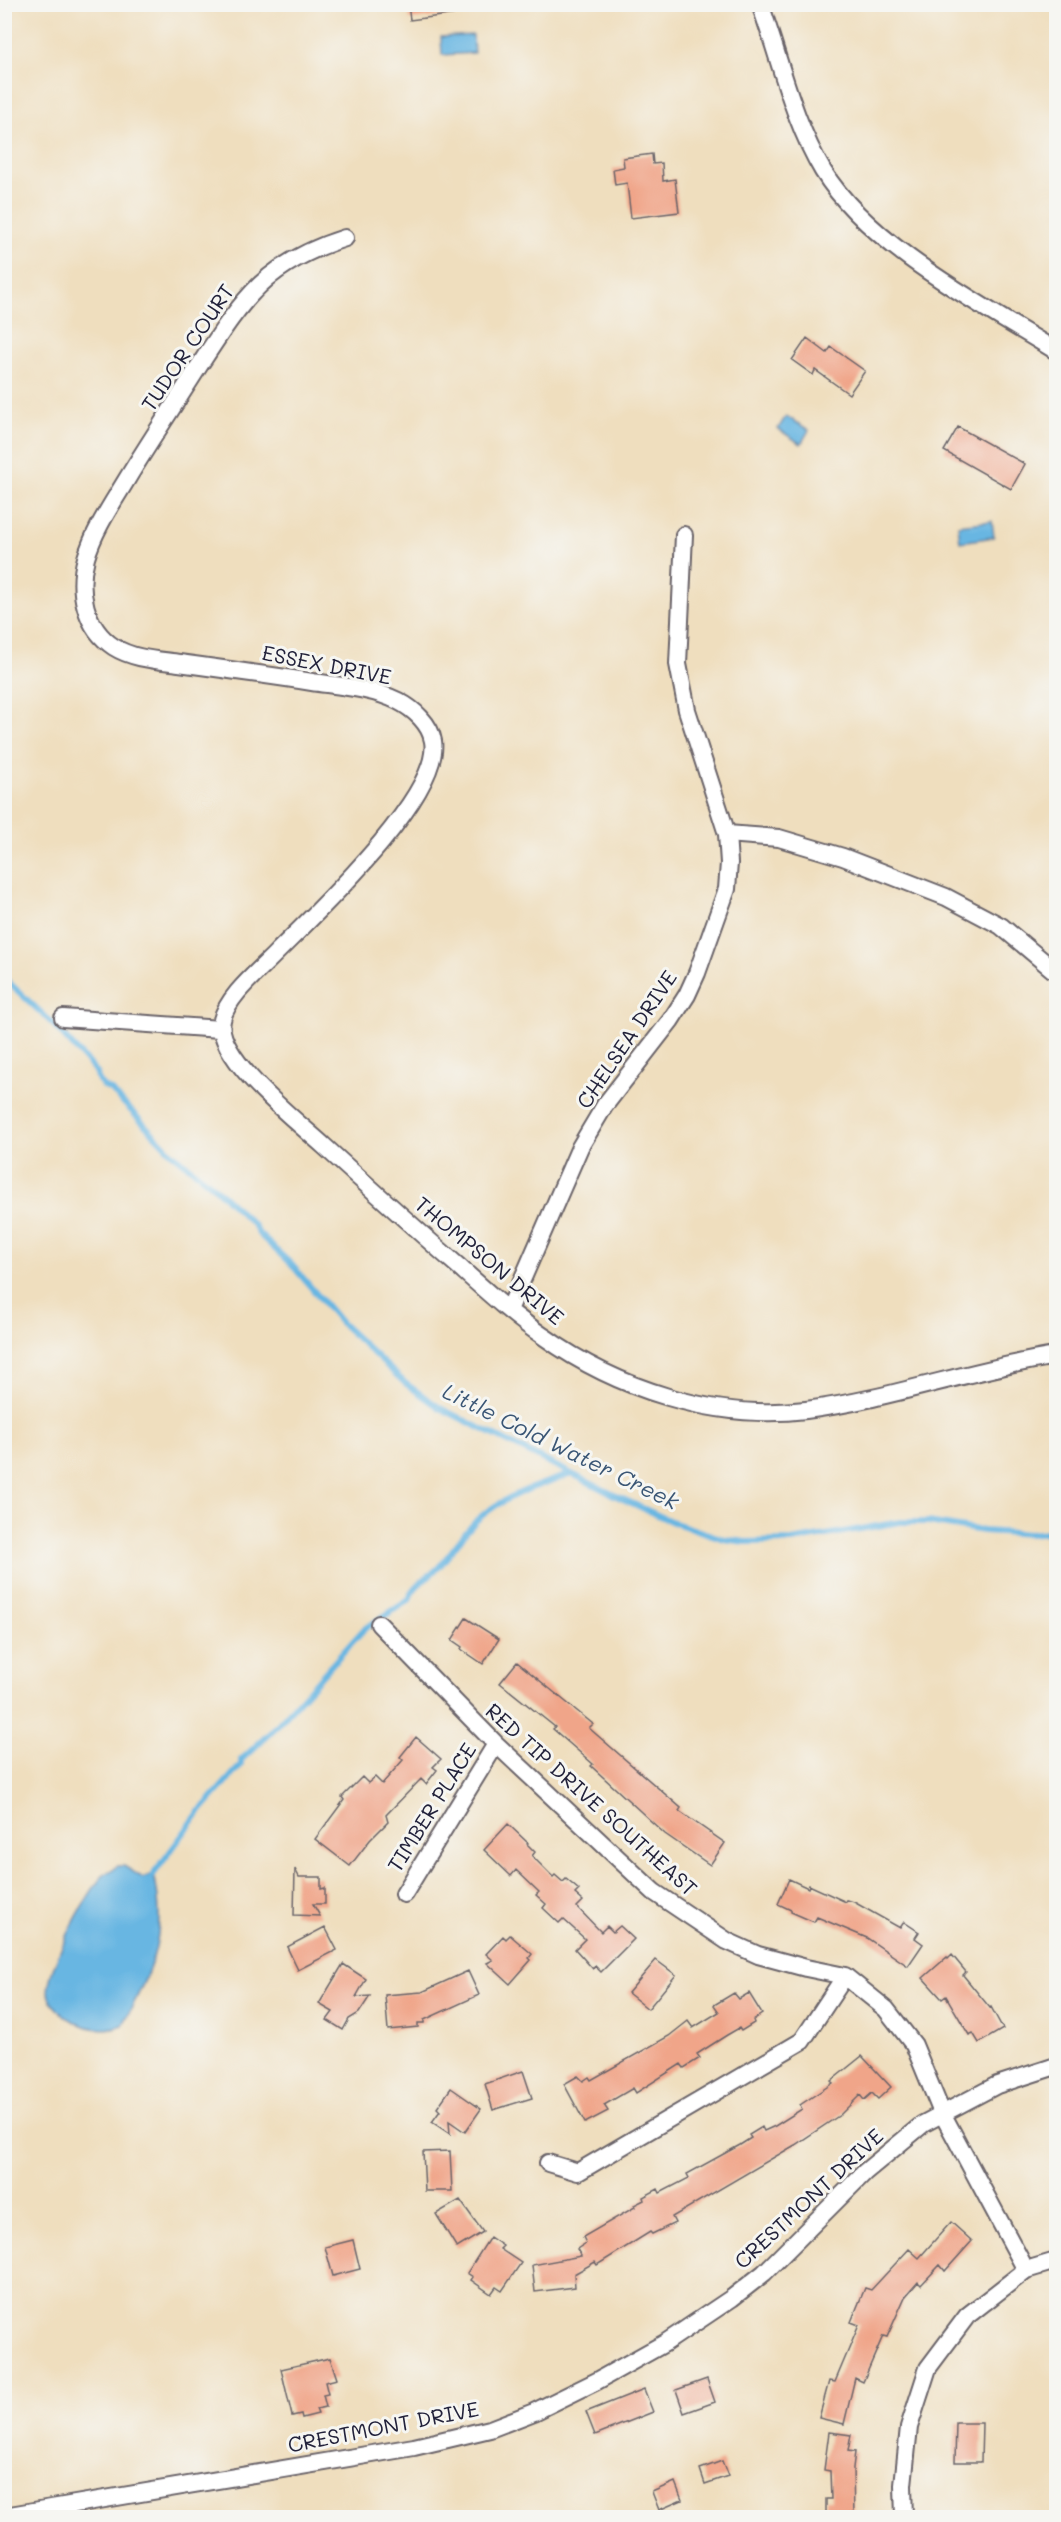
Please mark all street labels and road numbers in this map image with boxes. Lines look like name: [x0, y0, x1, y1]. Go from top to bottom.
street label: TUDOR COURT: [135, 278, 239, 416]
street label: ESSEX DRIVE: [260, 638, 394, 690]
street label: CHELSEA DRIVE: [570, 965, 682, 1113]
street label: THOMPSON DRIVE: [410, 1190, 570, 1330]
street label: RED TIP DRIVE SOUTHEAST: [481, 1697, 703, 1901]
street label: TIMBER PLACE: [381, 1737, 481, 1877]
street label: CRESTMONT DRIVE: [728, 2122, 888, 2274]
street label: CRESTMONT DRIVE: [285, 2394, 481, 2458]

